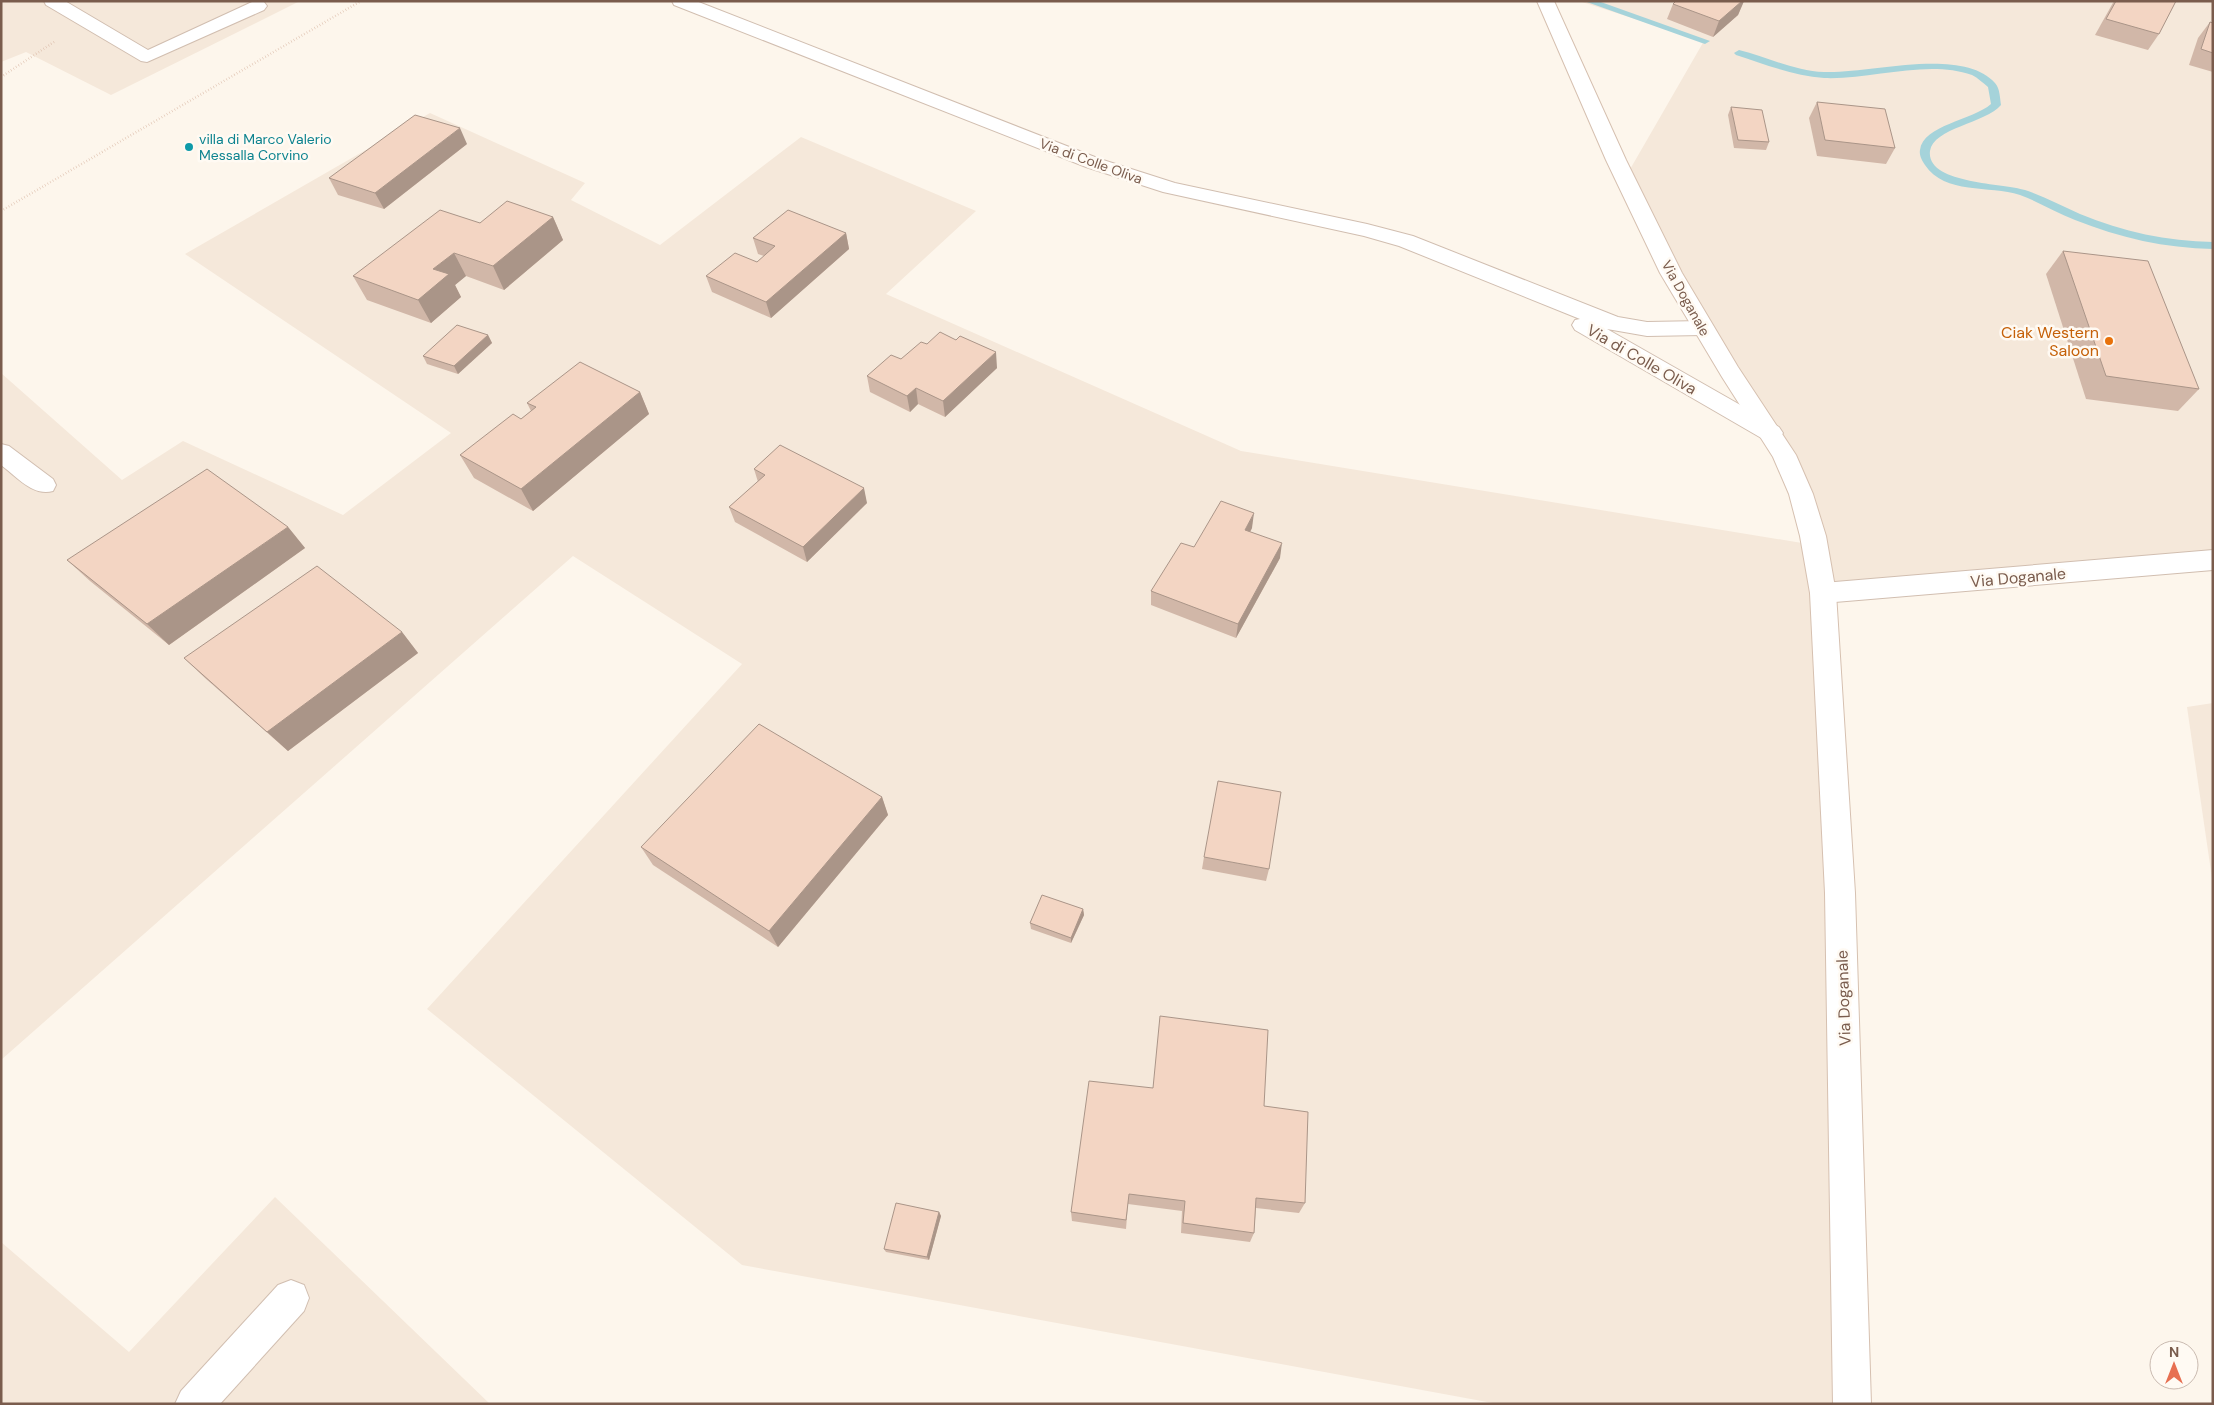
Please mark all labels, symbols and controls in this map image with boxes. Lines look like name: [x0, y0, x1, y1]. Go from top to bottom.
place label: villa di Marco Valerio Messalla Corvino: [199, 130, 332, 164]
street label: Via di Colle Oliva: [1037, 134, 1145, 188]
marker: villa di Marco Valerio Messalla Corvino: [183, 141, 195, 153]
street label: Via Doganale: [1658, 257, 1714, 339]
street label: Via di Colle Oliva: [1583, 319, 1701, 399]
place label: Ciak Western Saloon: [2001, 322, 2099, 361]
marker: Ciak Western Saloon: [2103, 335, 2115, 347]
street label: Via Doganale: [1969, 563, 2067, 592]
street label: Via Doganale: [1831, 950, 1856, 1046]
north arrow: [2149, 1340, 2199, 1390]
text: N: [2169, 1343, 2179, 1361]

